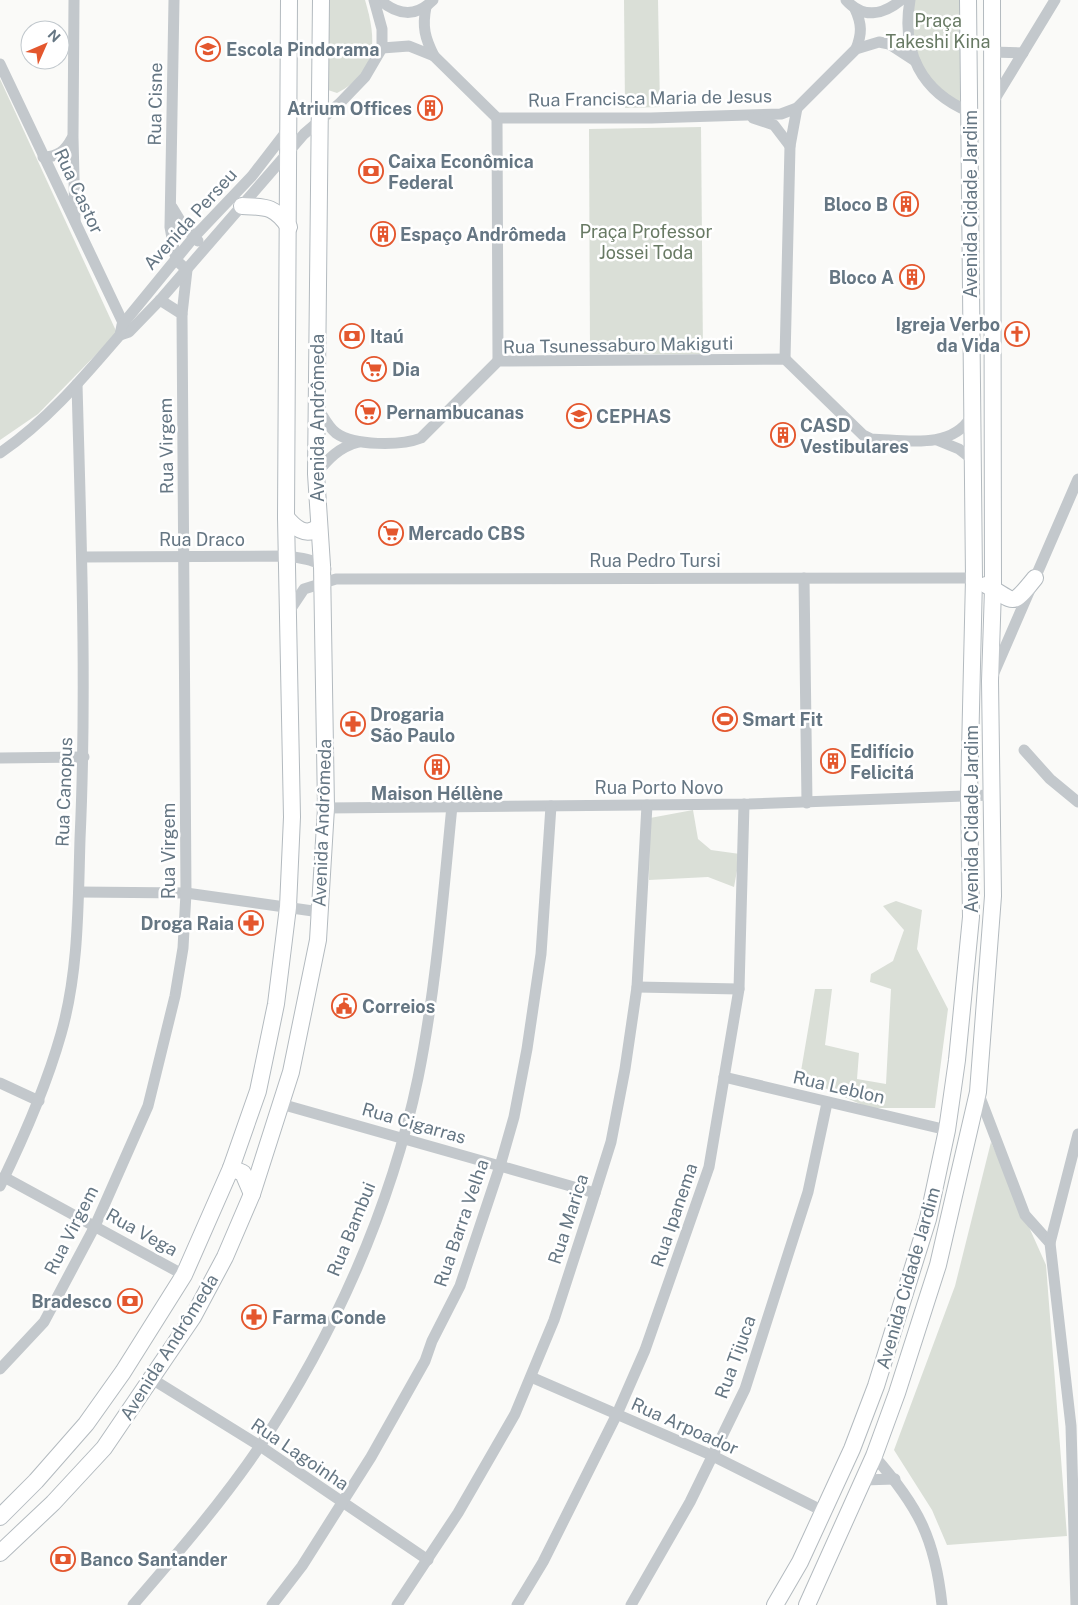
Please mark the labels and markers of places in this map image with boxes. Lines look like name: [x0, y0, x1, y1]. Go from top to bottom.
school or university icon: Escola Pindorama: [195, 36, 221, 62]
place label: Escola Pindorama: [226, 39, 379, 60]
building icon: Atrium Offices: [417, 95, 443, 121]
place label: Atrium Offices: [287, 98, 412, 119]
place label: Caixa Econômica Federal: [388, 151, 534, 193]
bank icon: Caixa Econômica Federal: [358, 158, 384, 184]
building icon: Bloco B: [893, 191, 919, 217]
place label: Bloco B: [823, 194, 888, 215]
building icon: Espaço Andrômeda: [370, 221, 396, 247]
place label: Espaço Andrômeda: [400, 224, 566, 245]
building icon: Bloco A: [899, 264, 925, 290]
place label: Bloco A: [829, 267, 894, 288]
place label: Igreja Verbo da Vida: [896, 314, 1000, 356]
church icon: Igreja Verbo da Vida: [1004, 321, 1030, 347]
bank icon: Itaú: [339, 323, 365, 349]
place label: Itaú: [370, 326, 404, 347]
supermarket icon: Dia: [361, 356, 387, 382]
place label: Dia: [392, 359, 420, 380]
supermarket icon: Pernambucanas: [355, 399, 381, 425]
place label: Pernambucanas: [386, 402, 524, 423]
school or university icon: CEPHAS: [566, 403, 592, 429]
place label: CEPHAS: [596, 406, 671, 427]
place label: CASD Vestibulares: [800, 415, 909, 457]
building icon: CASD Vestibulares: [770, 422, 796, 448]
supermarket icon: Mercado CBS: [378, 520, 404, 546]
place label: Mercado CBS: [408, 523, 525, 544]
place label: Drogaria São Paulo: [370, 704, 455, 746]
sports icon: Smart Fit: [712, 706, 738, 732]
place label: Smart Fit: [742, 709, 823, 730]
pharmacy icon: Drogaria São Paulo: [340, 711, 366, 737]
place label: Edifício Felicitá: [850, 741, 914, 783]
building icon: Edifício Felicitá: [820, 748, 846, 774]
building icon: Maison Héllène: [424, 754, 450, 780]
place label: Maison Héllène: [371, 783, 503, 804]
pharmacy icon: Droga Raia: [238, 910, 264, 936]
place label: Droga Raia: [141, 913, 234, 934]
public building icon: Correios: [331, 993, 357, 1019]
place label: Correios: [362, 996, 435, 1017]
bank icon: Bradesco: [117, 1288, 143, 1314]
place label: Bradesco: [31, 1291, 112, 1312]
pharmacy icon: Farma Conde: [241, 1304, 267, 1330]
place label: Farma Conde: [272, 1307, 386, 1328]
bank icon: Banco Santander: [50, 1546, 76, 1572]
place label: Banco Santander: [80, 1549, 228, 1570]

